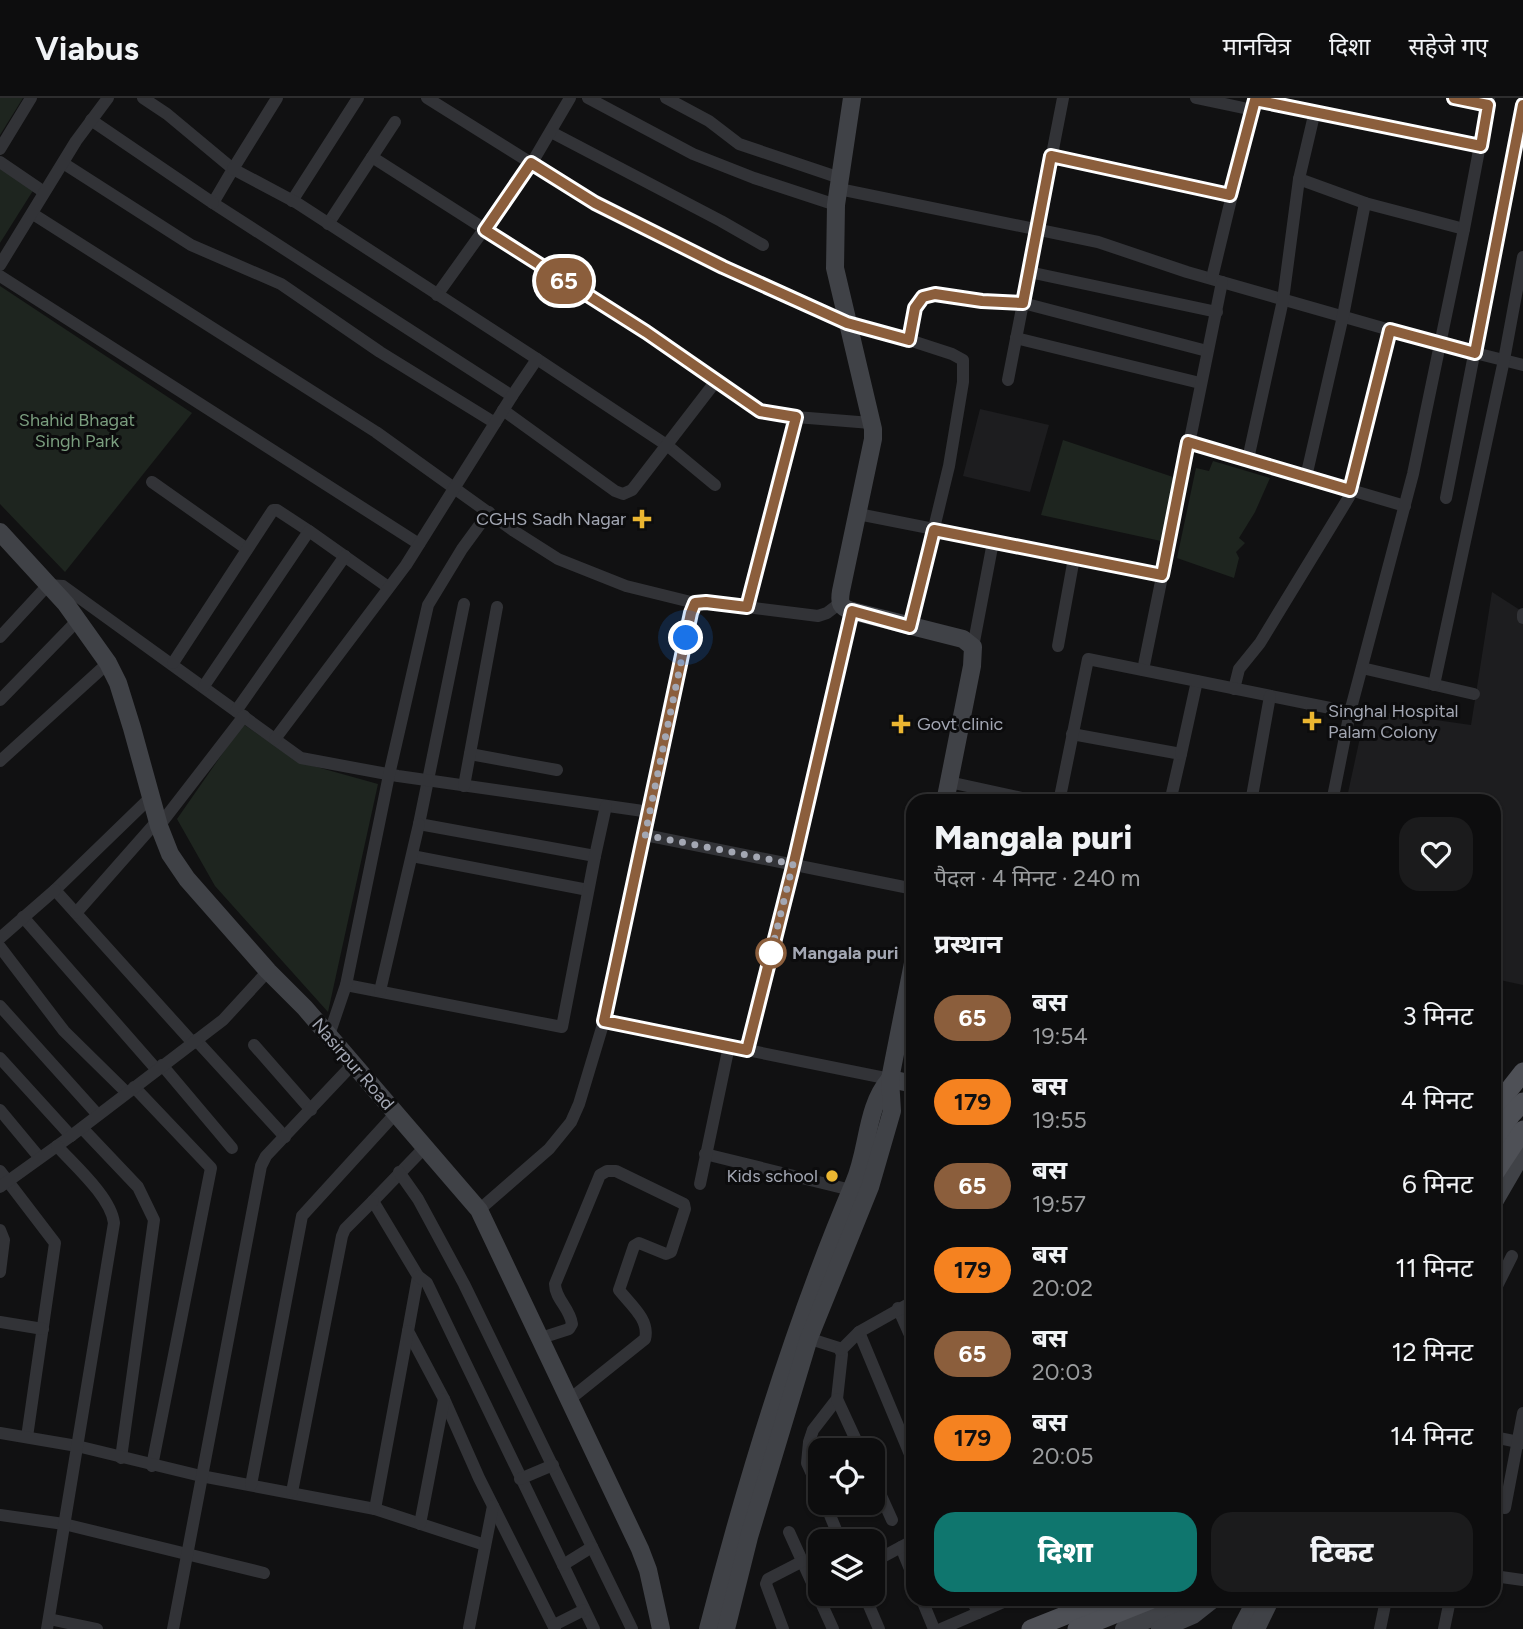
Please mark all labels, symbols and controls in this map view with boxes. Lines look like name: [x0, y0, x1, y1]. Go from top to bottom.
text: Viabus: [35, 29, 139, 68]
text: मानचित्र: [1222, 32, 1291, 61]
text: दिशा: [1329, 32, 1371, 61]
text: सहेजे गए: [1409, 32, 1488, 61]
line badge: 65: [532, 258, 596, 304]
text: 65: [550, 266, 578, 295]
park label: Shahid Bhagat Singh Park: [19, 409, 135, 452]
place label: CGHS Sadh Nagar: [476, 508, 626, 530]
marker: CGHS Sadh Nagar: [632, 509, 652, 529]
your location: [668, 620, 703, 655]
place label: Singhal Hospital Palam Colony: [1328, 700, 1459, 743]
marker: Singhal Hospital Palam Colony: [1302, 711, 1322, 731]
place label: Govt clinic: [917, 713, 1004, 735]
marker: Govt clinic: [891, 714, 911, 734]
button: heart: [1399, 817, 1473, 891]
text: Mangala puri: [934, 818, 1132, 857]
text: पैदल · 4 मिनट · 240 m: [934, 864, 1140, 892]
text: प्रस्थान: [934, 928, 1002, 960]
marker: Mangala puri: [756, 938, 786, 968]
place label: Mangala puri: [792, 942, 899, 964]
text: बस: [1032, 986, 1067, 1018]
text: 3 मिनट: [1403, 1000, 1473, 1032]
text: 65: [959, 1003, 986, 1032]
street label: Nasirpur Road: [307, 1014, 399, 1114]
text: 19:54: [1032, 1022, 1088, 1050]
text: बस: [1032, 1070, 1067, 1102]
text: 4 मिनट: [1401, 1084, 1473, 1116]
text: 179: [954, 1087, 991, 1116]
text: 19:55: [1032, 1106, 1087, 1134]
text: बस: [1032, 1154, 1067, 1186]
place label: Kids school: [726, 1165, 818, 1187]
marker: Kids school: [824, 1168, 840, 1184]
text: 6 मिनट: [1402, 1168, 1473, 1200]
text: 65: [959, 1171, 986, 1200]
text: 19:57: [1032, 1190, 1086, 1218]
text: बस: [1032, 1238, 1067, 1270]
text: 11 मिनट: [1395, 1252, 1473, 1284]
text: 179: [954, 1255, 991, 1284]
text: 20:02: [1032, 1274, 1093, 1302]
text: बस: [1032, 1322, 1067, 1354]
text: 12 मिनट: [1391, 1336, 1473, 1368]
text: 65: [959, 1339, 986, 1368]
text: 20:03: [1032, 1358, 1093, 1386]
text: बस: [1032, 1406, 1067, 1438]
text: 14 मिनट: [1390, 1420, 1473, 1452]
text: 179: [954, 1423, 991, 1452]
map controls: [808, 1438, 885, 1606]
button: locate: [808, 1438, 885, 1515]
text: 20:05: [1032, 1442, 1093, 1470]
button: दिशा: [934, 1512, 1197, 1592]
button: टिकट: [1211, 1512, 1473, 1592]
button: layers: [808, 1529, 885, 1606]

